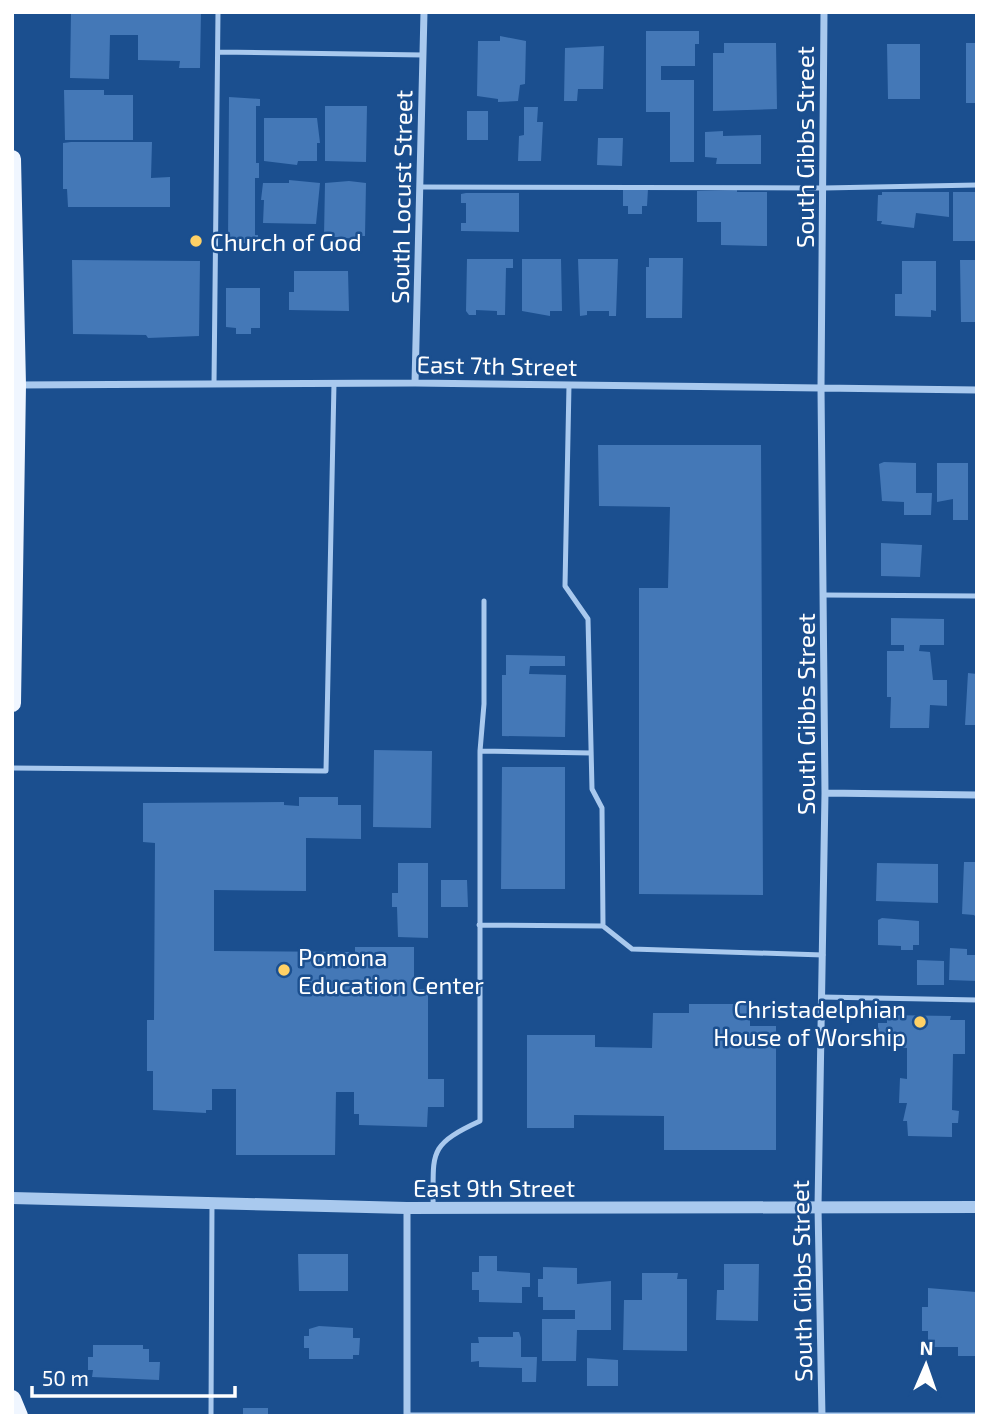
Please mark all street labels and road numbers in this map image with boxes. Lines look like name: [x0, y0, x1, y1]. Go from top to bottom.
street label: South Gibbs Street: [790, 46, 819, 248]
street label: South Locust Street: [385, 90, 417, 304]
street label: East 7th Street: [416, 349, 578, 381]
street label: South Gibbs Street: [791, 613, 820, 815]
street label: East 9th Street: [413, 1173, 575, 1202]
street label: South Gibbs Street: [785, 1180, 817, 1382]

